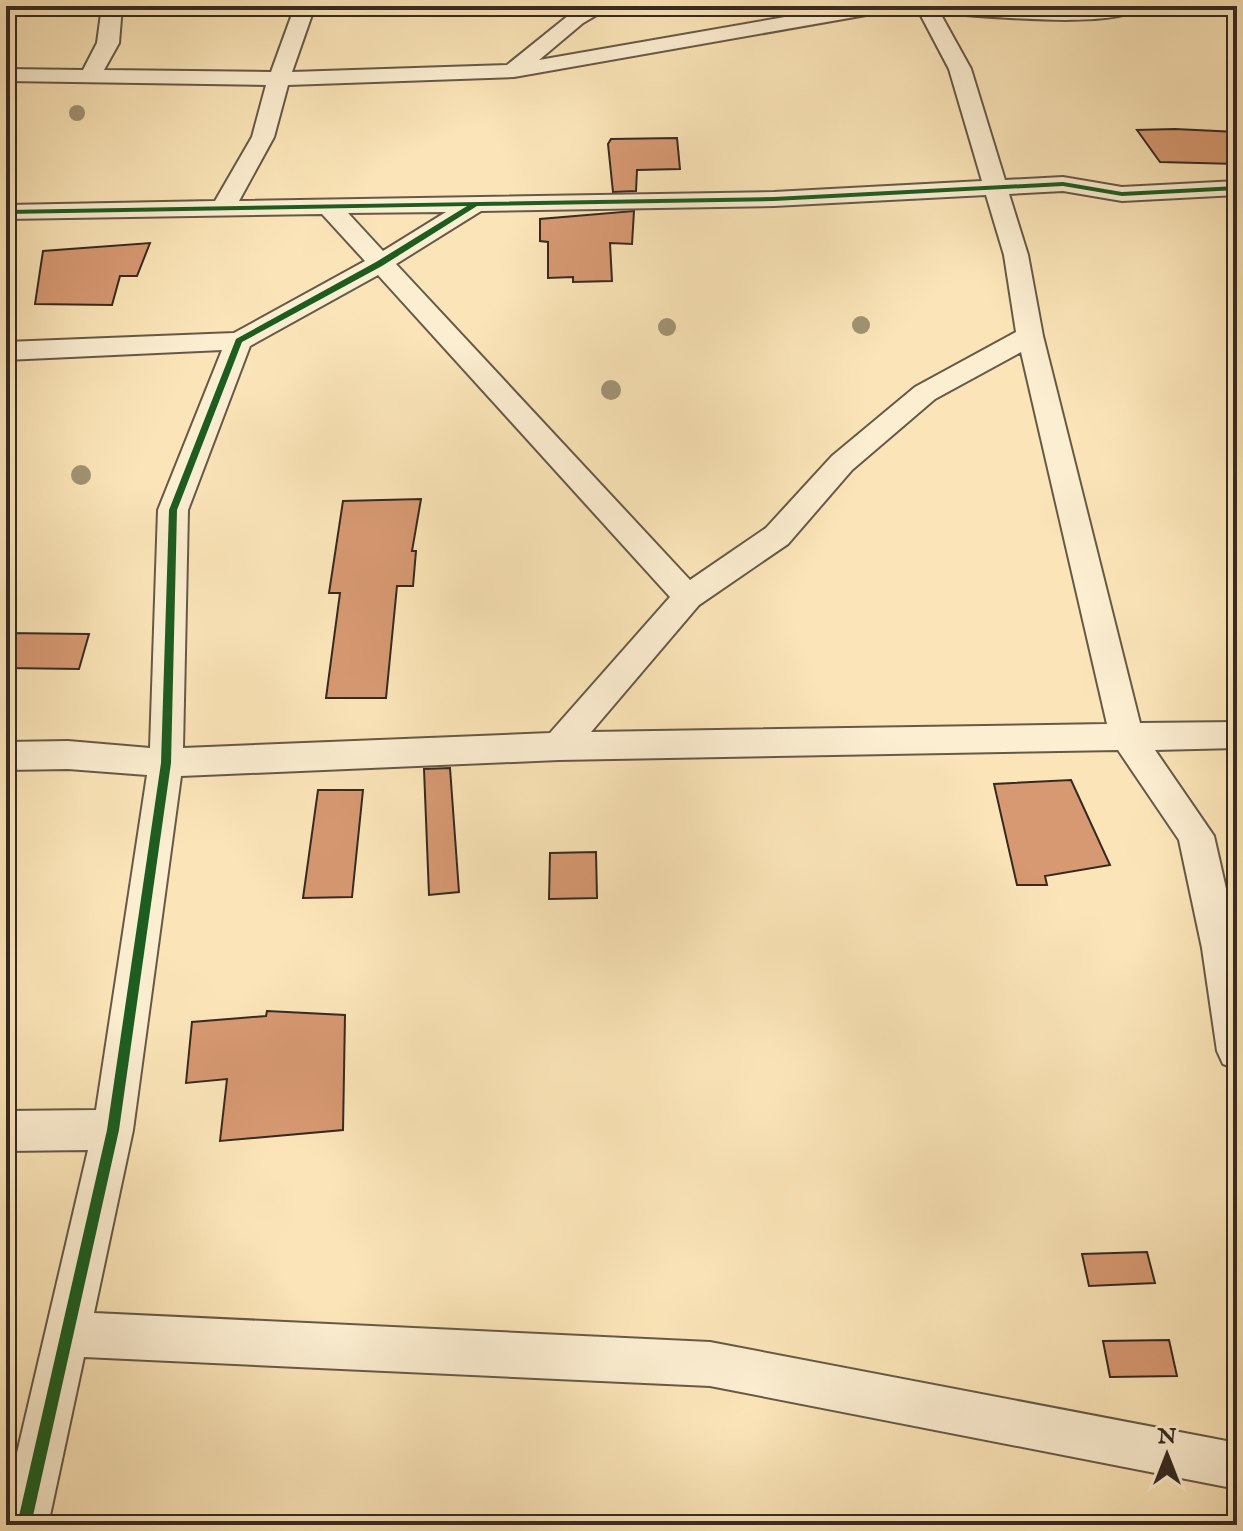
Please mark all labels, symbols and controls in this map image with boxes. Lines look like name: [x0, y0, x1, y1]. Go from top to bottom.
north arrow: [1127, 1415, 1207, 1495]
text: N: [1156, 1423, 1177, 1451]

